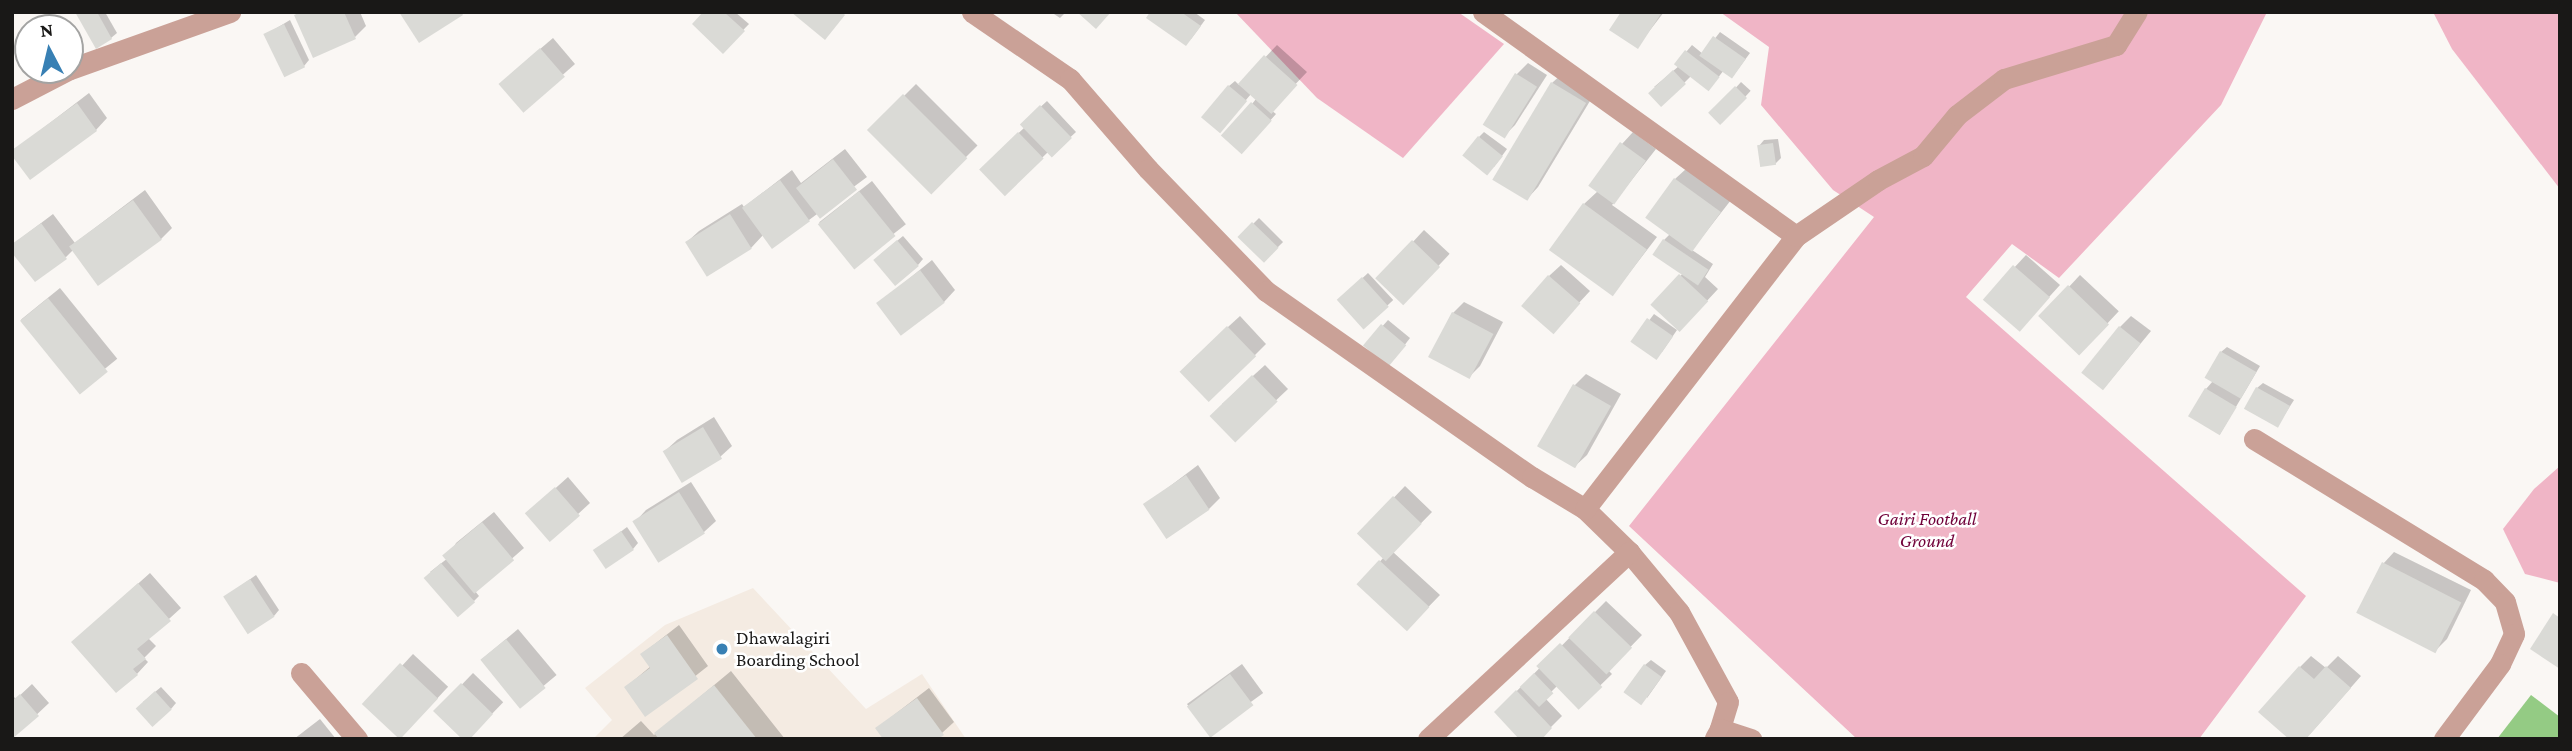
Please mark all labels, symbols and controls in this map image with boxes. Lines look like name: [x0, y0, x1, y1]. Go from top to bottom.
north arrow: [14, 14, 84, 84]
text: N: [39, 18, 54, 41]
park label: Gairi Football Ground: [1878, 508, 1976, 552]
place label: Dhawalagiri Boarding School: [736, 627, 860, 671]
marker: Dhawalagiri Boarding School: [714, 641, 730, 657]

